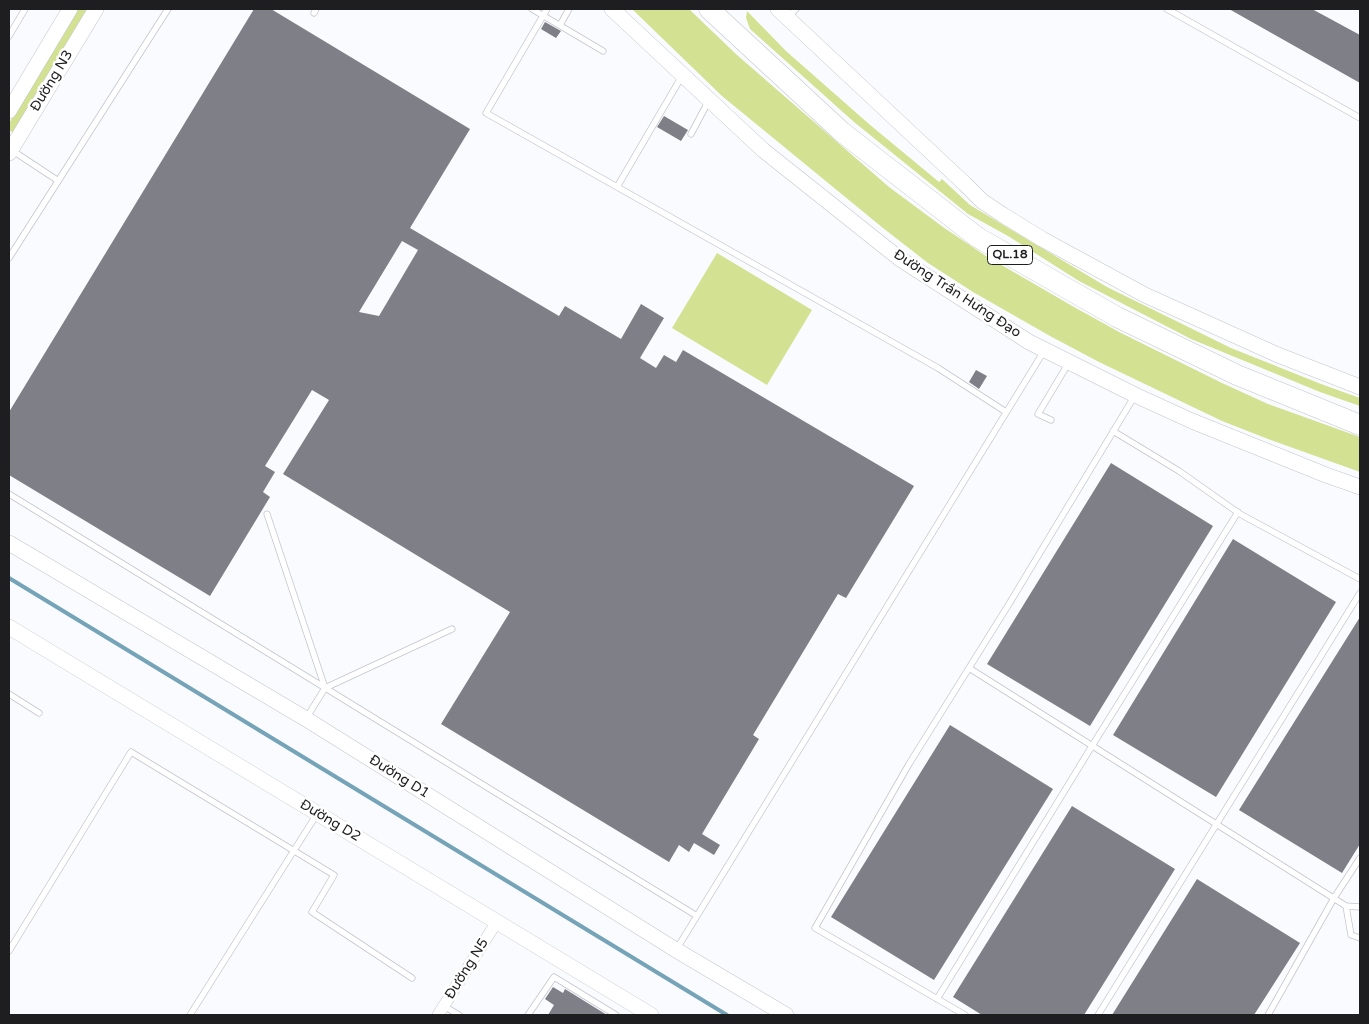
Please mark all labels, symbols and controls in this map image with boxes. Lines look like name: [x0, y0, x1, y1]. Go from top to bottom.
street label: Đường N3: [27, 47, 77, 115]
street label: Đường Trần Hưng Đạo: [890, 246, 1024, 342]
road number: QL.18: [988, 246, 1032, 264]
street label: Đường D1: [366, 752, 432, 802]
street label: Đường D2: [297, 796, 363, 846]
street label: Đường N5: [442, 935, 492, 1003]

